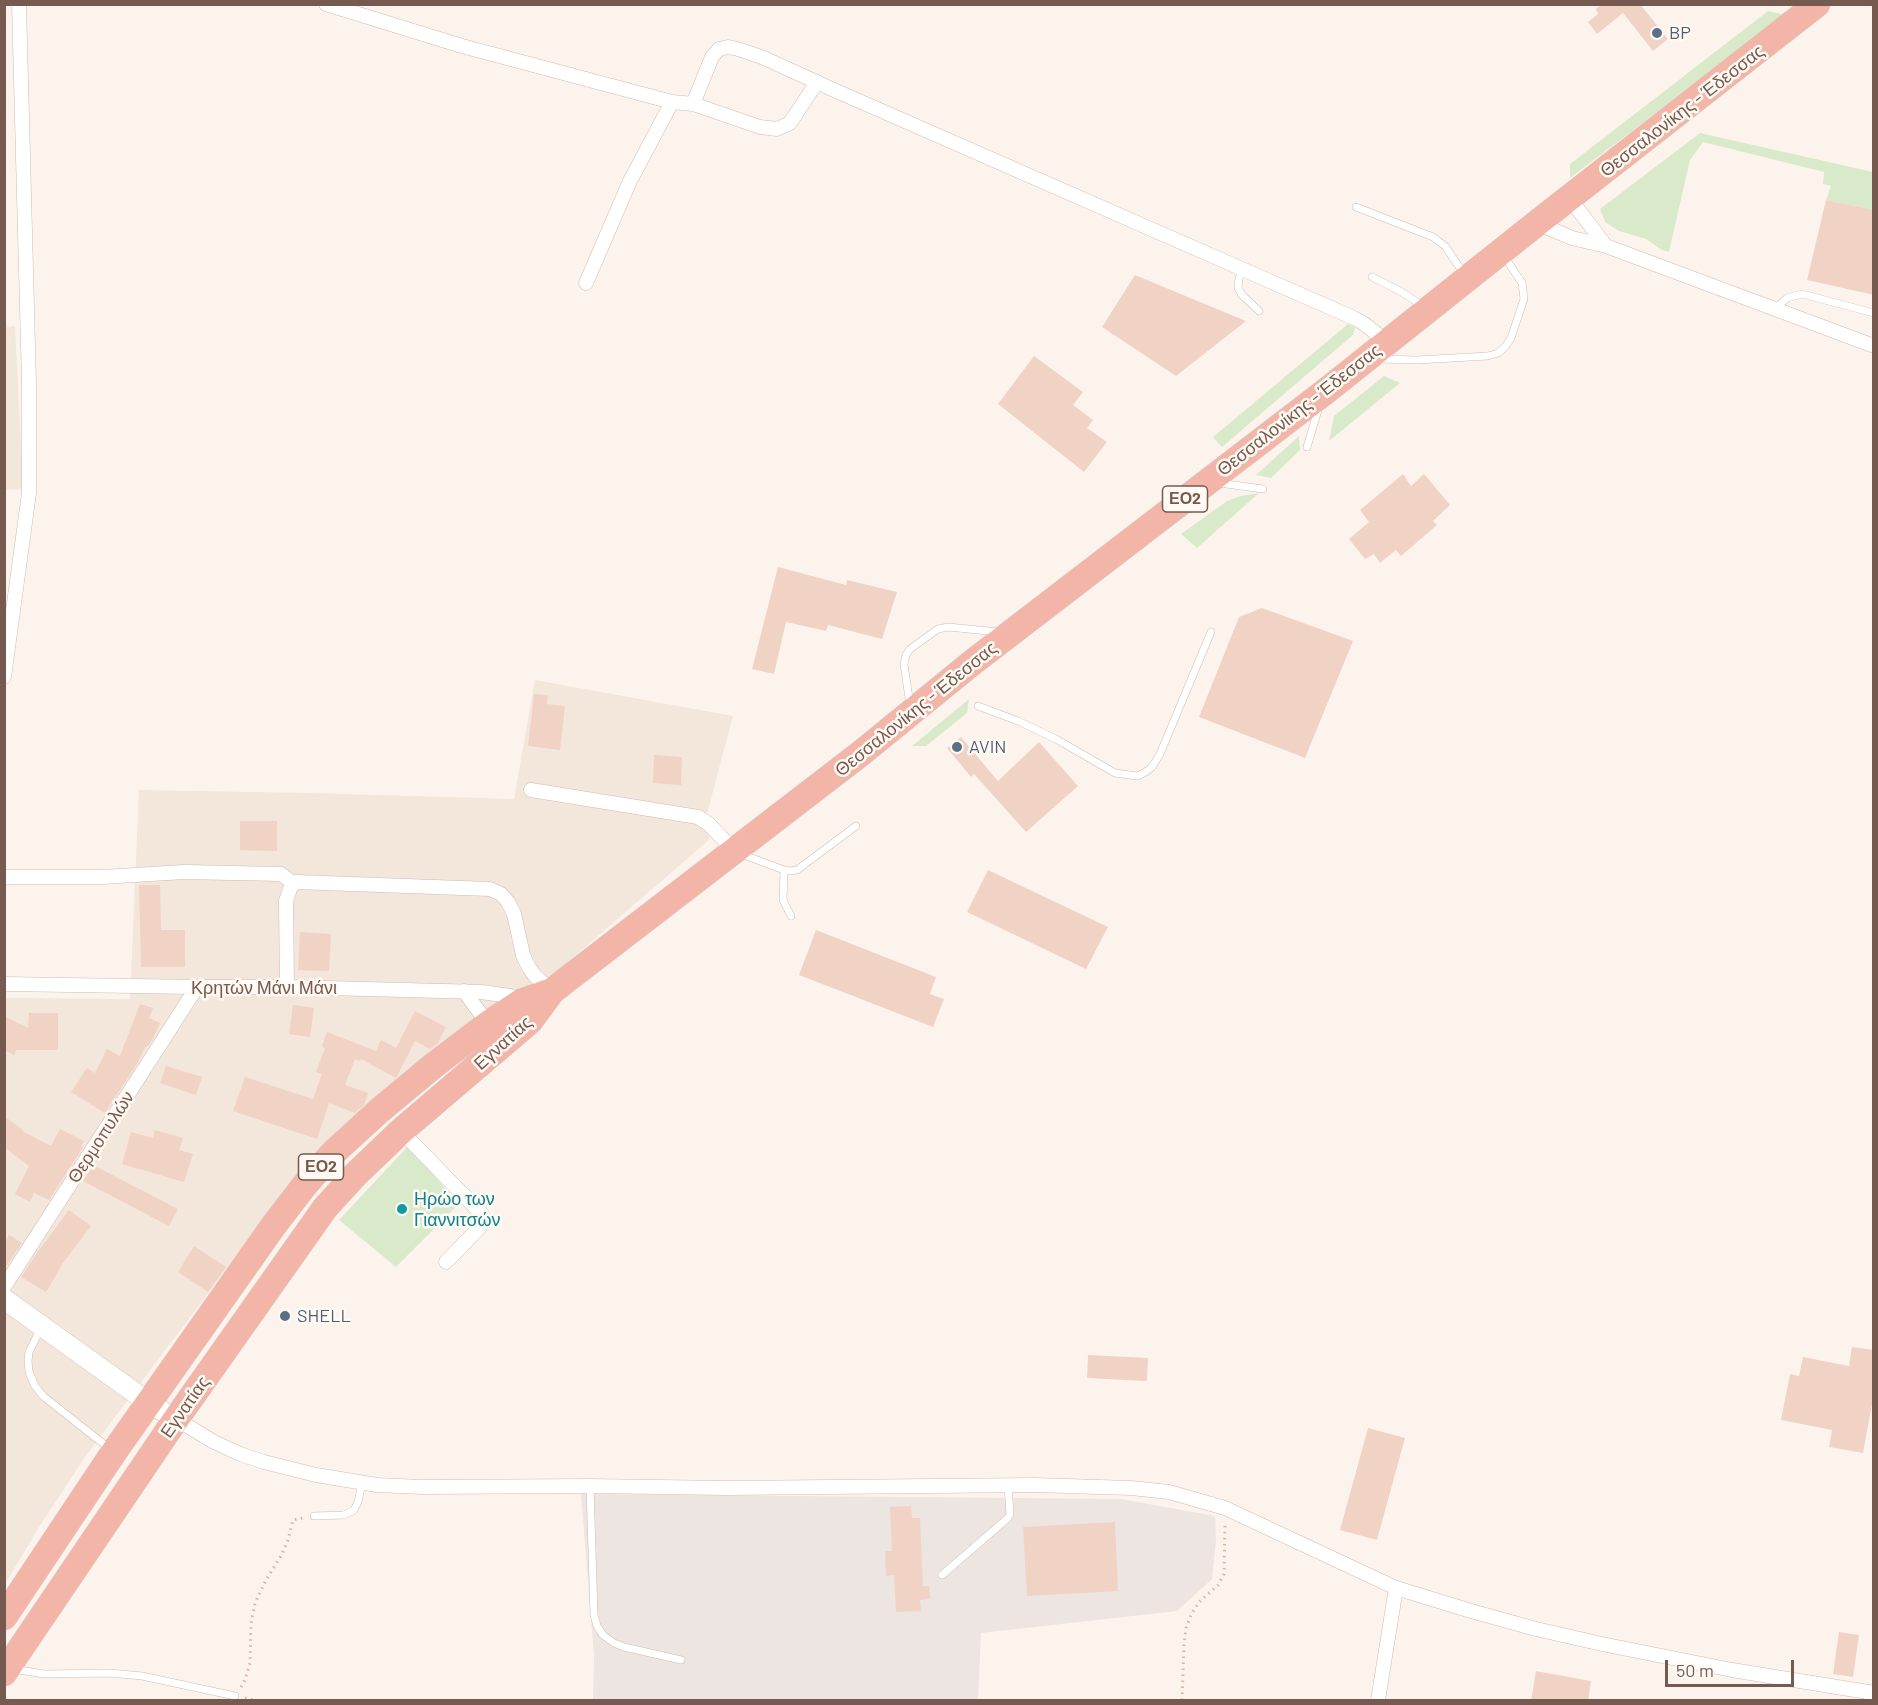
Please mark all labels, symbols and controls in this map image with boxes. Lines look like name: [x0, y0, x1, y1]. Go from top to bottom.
place label: BP: [1669, 22, 1691, 44]
marker: BP: [1650, 26, 1664, 40]
street label: Θεσσαλονίκης - Έδεσσας: [1596, 40, 1768, 182]
street label: Θεσσαλονίκης - Έδεσσας: [1213, 339, 1385, 481]
road number: ΕΟ2: [1162, 486, 1208, 512]
street label: Θεσσαλονίκης - Έδεσσας: [831, 637, 1001, 781]
place label: AVIN: [969, 736, 1006, 758]
marker: AVIN: [950, 740, 964, 754]
street label: Κρητών Μάνι Μάνι: [191, 977, 337, 999]
street label: Εγνατίας: [470, 1011, 536, 1075]
street label: Θερμοπυλών: [63, 1087, 139, 1187]
road number: ΕΟ2: [298, 1154, 344, 1180]
place label: Ηρώο των Γιαννιτσών: [414, 1188, 501, 1230]
marker: Ηρώο των Γιαννιτσών: [395, 1202, 409, 1216]
place label: SHELL: [297, 1305, 351, 1327]
marker: SHELL: [278, 1309, 292, 1323]
street label: Εγνατίας: [156, 1372, 214, 1442]
scale bar: [1668, 1648, 1797, 1686]
text: 50 m: [1676, 1659, 1714, 1681]

